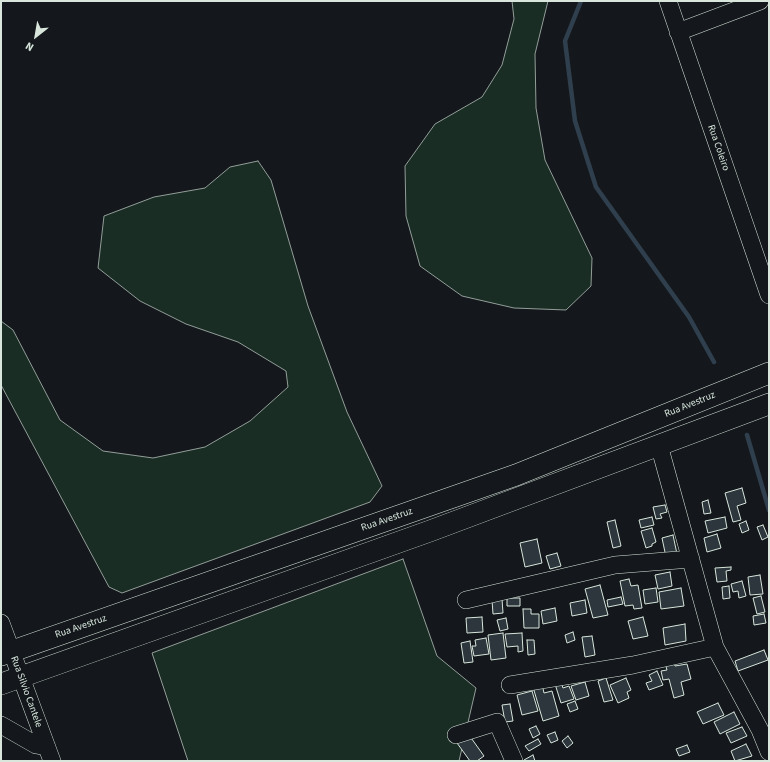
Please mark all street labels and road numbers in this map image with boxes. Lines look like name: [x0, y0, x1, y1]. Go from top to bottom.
street label: Rua Coleiro: [705, 123, 731, 173]
street label: Rua Avestruz: [663, 389, 717, 421]
street label: Rua Avestruz: [360, 506, 414, 534]
street label: Rua Avestruz: [54, 613, 108, 641]
street label: Rua Silvio Cantele: [8, 655, 44, 729]

